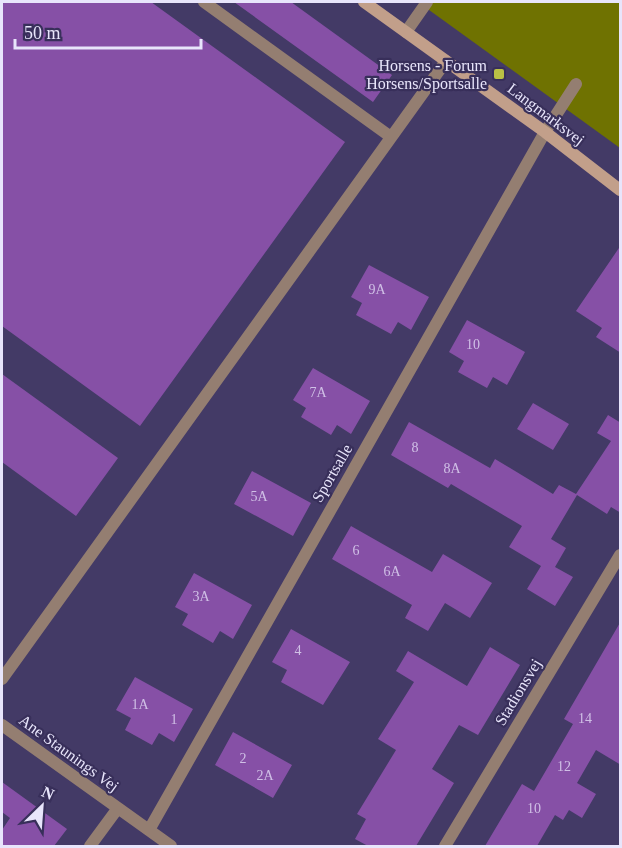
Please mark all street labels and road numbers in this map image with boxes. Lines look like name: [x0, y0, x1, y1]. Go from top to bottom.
street label: Langmarksvej: [504, 80, 588, 149]
street label: Sportsalle: [309, 441, 356, 505]
street label: Stadionsvej: [491, 656, 545, 729]
street label: Ane Staunings Vej: [15, 711, 122, 796]

